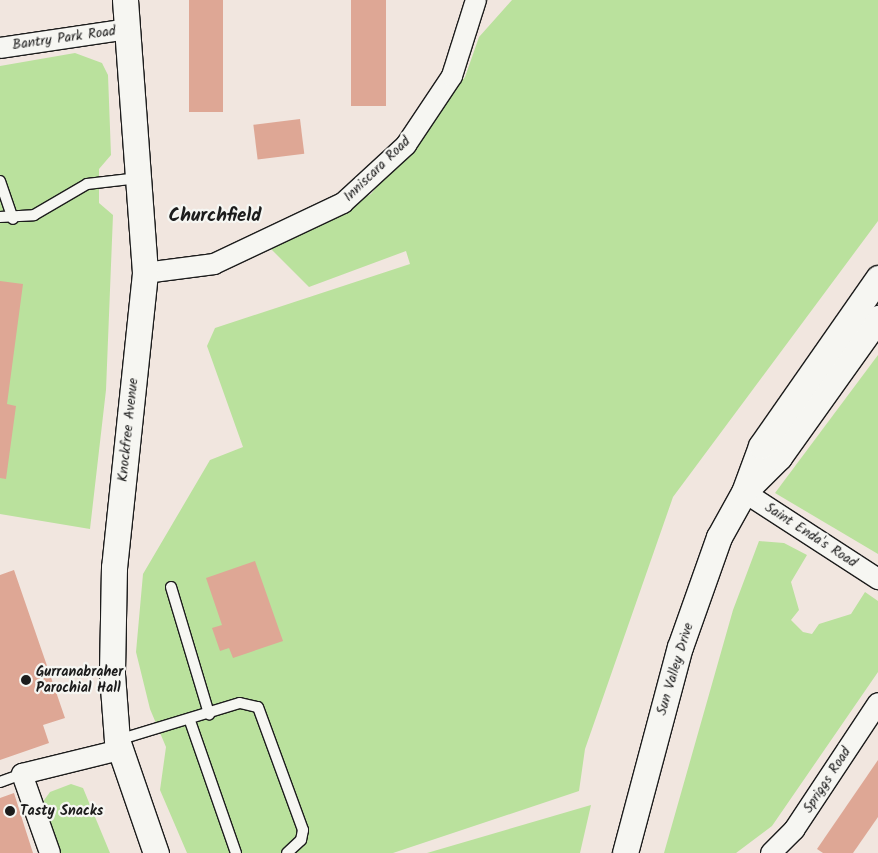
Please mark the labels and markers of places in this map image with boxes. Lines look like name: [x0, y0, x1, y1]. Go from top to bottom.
place label: Gurranabraher Parochial Hall: [36, 664, 123, 696]
marker: Gurranabraher Parochial Hall: [20, 674, 32, 686]
place label: Tasty Snacks: [20, 803, 103, 819]
marker: Tasty Snacks: [4, 805, 16, 817]

